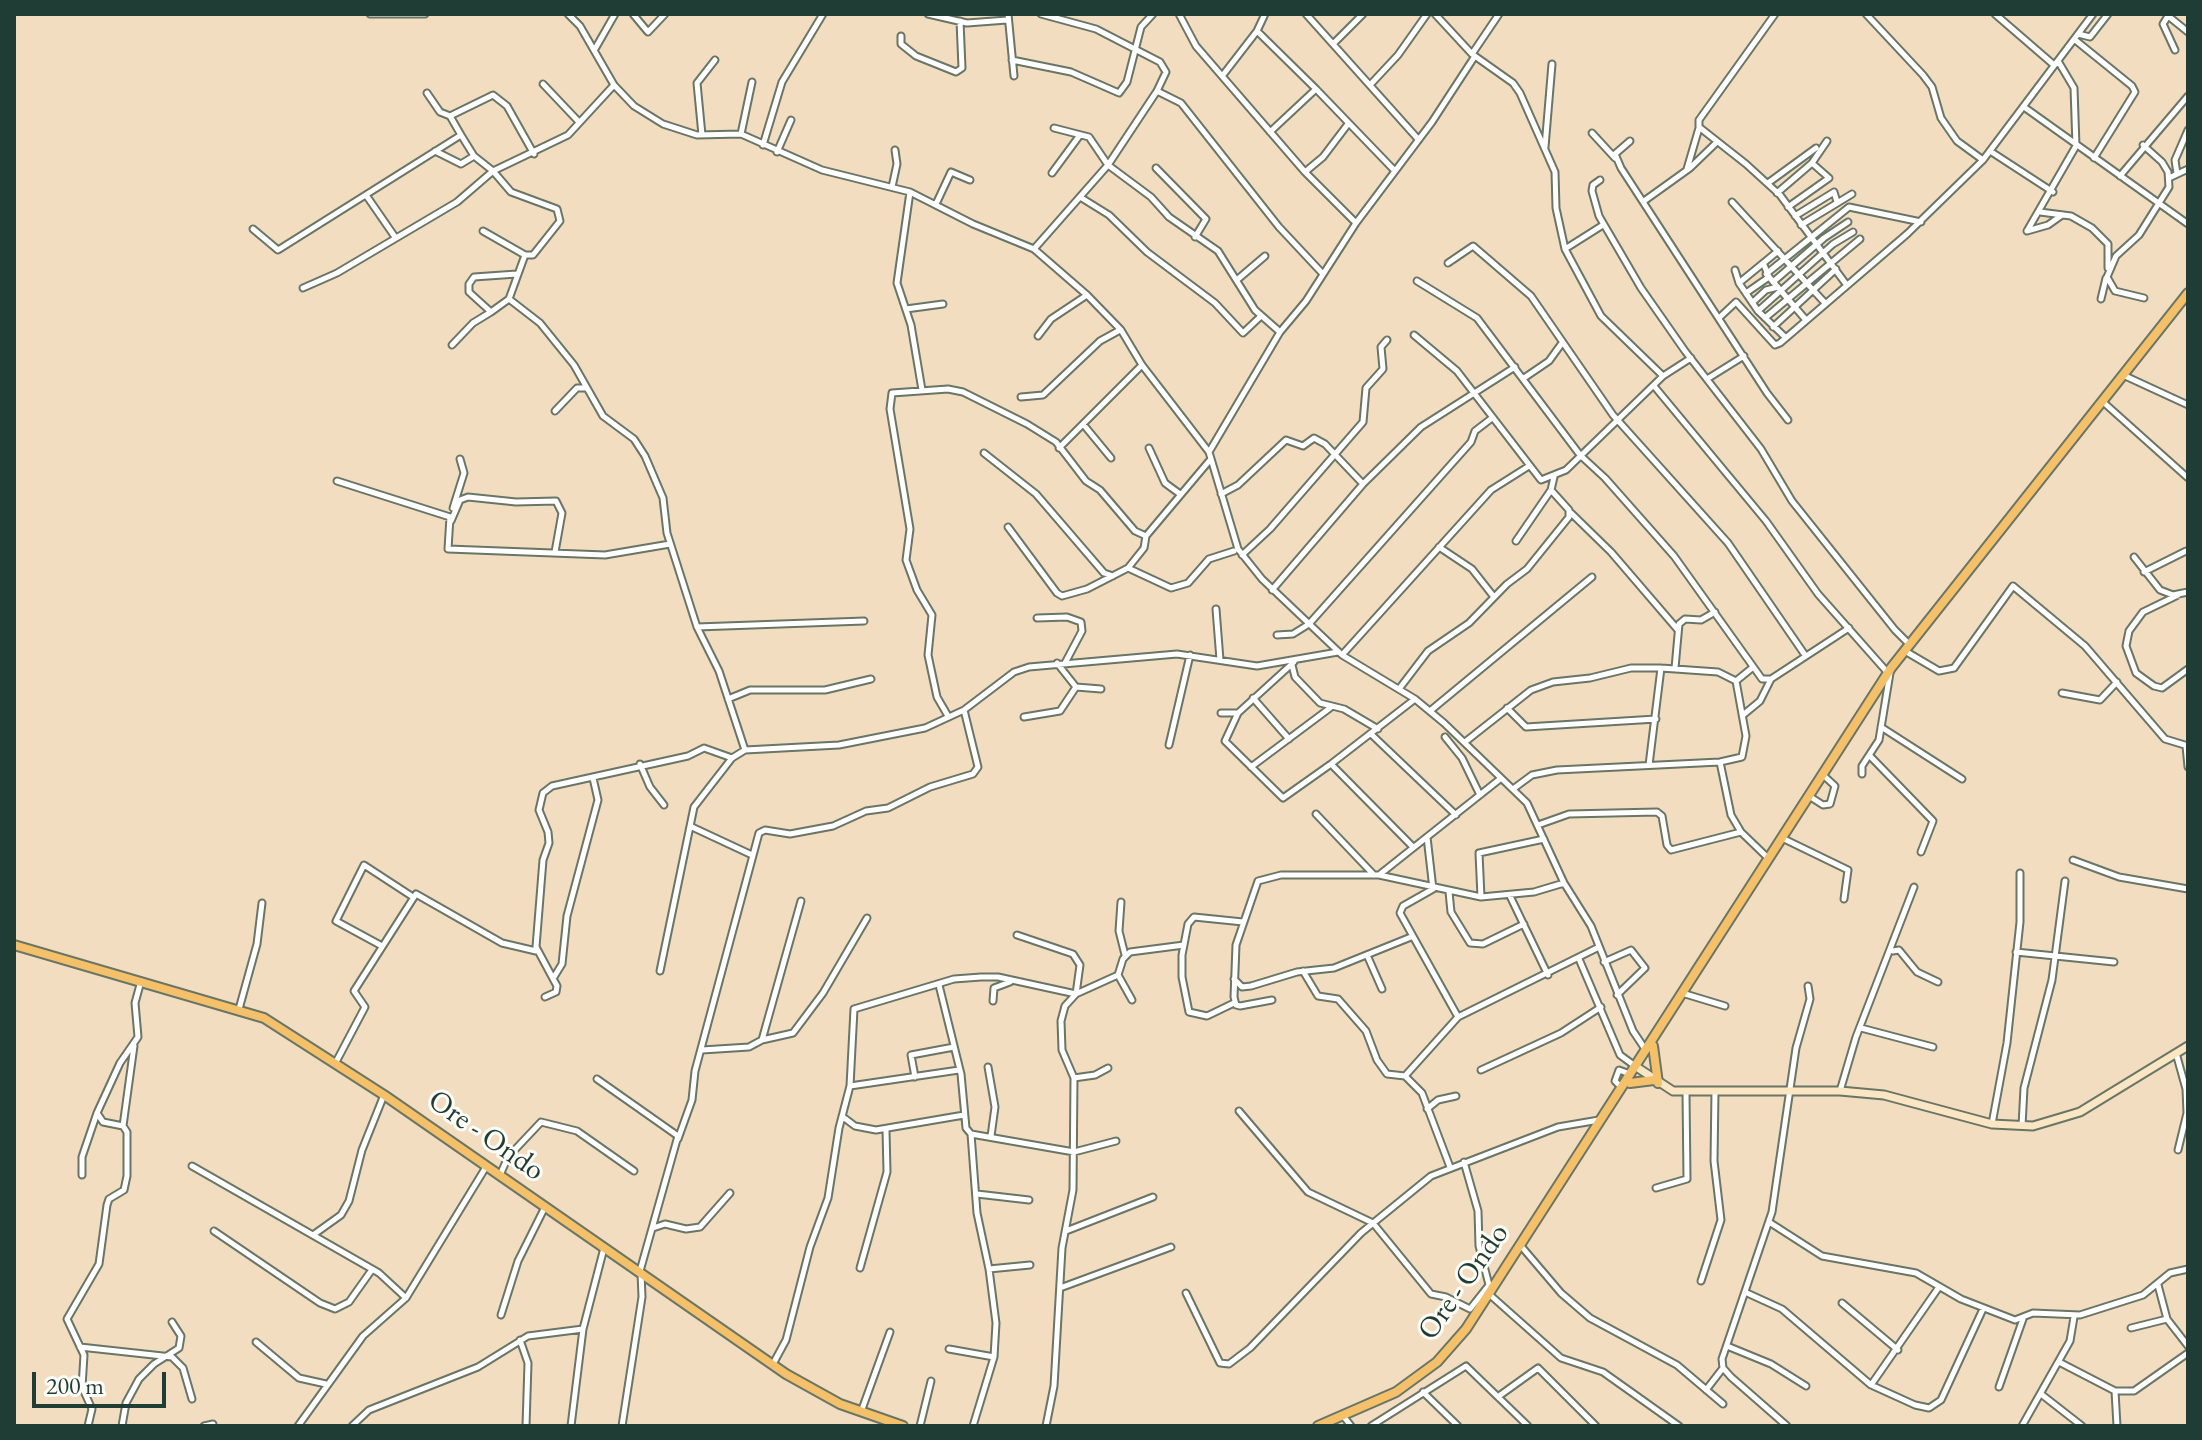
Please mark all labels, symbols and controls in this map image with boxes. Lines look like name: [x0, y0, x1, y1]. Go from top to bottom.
street label: Ore - Ondo: [421, 1083, 551, 1189]
street label: Ore - Ondo: [1411, 1217, 1517, 1347]
scale bar: [36, 1356, 170, 1406]
text: 200 m: [46, 1370, 104, 1401]

